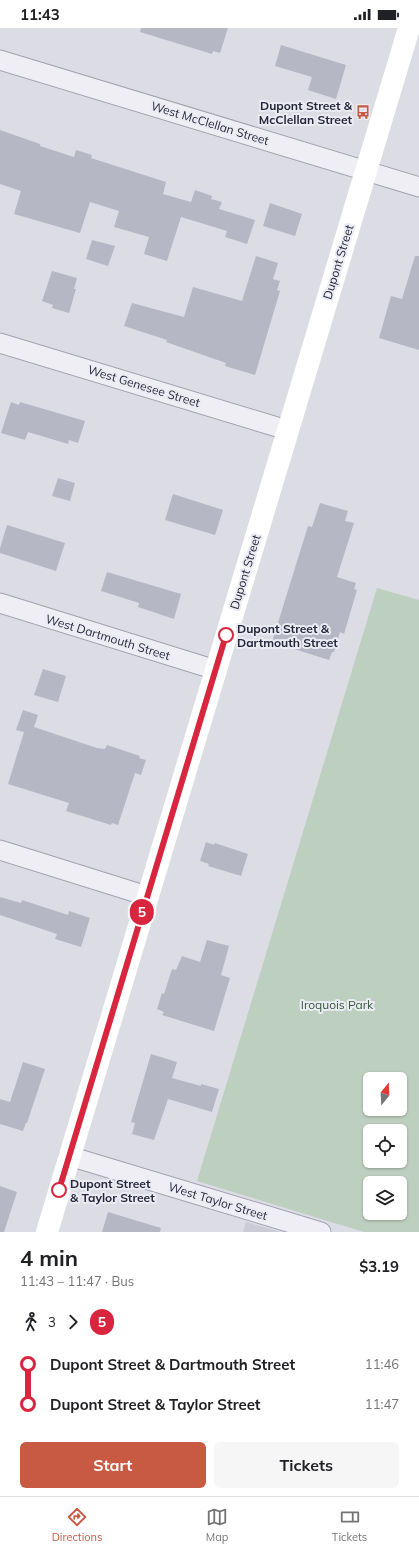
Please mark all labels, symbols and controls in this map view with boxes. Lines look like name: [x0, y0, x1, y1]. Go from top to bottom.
text: 11:43: [20, 5, 60, 24]
street label: West McClellan Street: [149, 98, 271, 148]
place label: Dupont Street & McClellan Street: [259, 98, 353, 127]
bus stop icon: Dupont Street & McClellan Street: [355, 104, 371, 120]
street label: Dupont Street: [319, 223, 357, 301]
street label: West Genesee Street: [86, 362, 202, 410]
street label: Dupont Street: [226, 533, 264, 611]
street label: West Dartmouth Street: [44, 611, 172, 663]
place label: Dupont Street & Dartmouth Street: [237, 621, 338, 650]
marker: Dupont Street & Dartmouth Street: [218, 627, 234, 643]
line badge: 5: [129, 899, 155, 925]
text: 5: [138, 903, 146, 921]
park label: Iroquois Park: [301, 997, 374, 1012]
north arrow: [363, 1072, 407, 1116]
map controls: [363, 1072, 407, 1220]
button: locate: [363, 1124, 407, 1168]
place label: Dupont Street & Taylor Street: [70, 1176, 155, 1205]
button: layers: [363, 1176, 407, 1220]
street label: West Taylor Street: [167, 1179, 269, 1223]
marker: Dupont Street & Taylor Street: [51, 1182, 67, 1198]
text: 4 min: [20, 1244, 78, 1272]
text: $3.19: [359, 1257, 399, 1276]
text: 11:43 – 11:47 · Bus: [20, 1273, 134, 1289]
icon: walk: [20, 1311, 42, 1333]
icon: forward: [62, 1311, 84, 1333]
text: 5: [98, 1313, 106, 1331]
text: 3: [48, 1314, 56, 1330]
text: Dupont Street & Dartmouth Street: [50, 1355, 295, 1374]
text: 11:46: [365, 1356, 399, 1372]
text: Dupont Street & Taylor Street: [50, 1395, 261, 1414]
text: 11:47: [365, 1396, 399, 1412]
button: Start: [20, 1442, 206, 1488]
button: Tickets: [214, 1442, 399, 1488]
tab: Directions: [52, 1506, 103, 1544]
tab: Map: [206, 1506, 228, 1544]
tab: Tickets: [332, 1506, 367, 1544]

